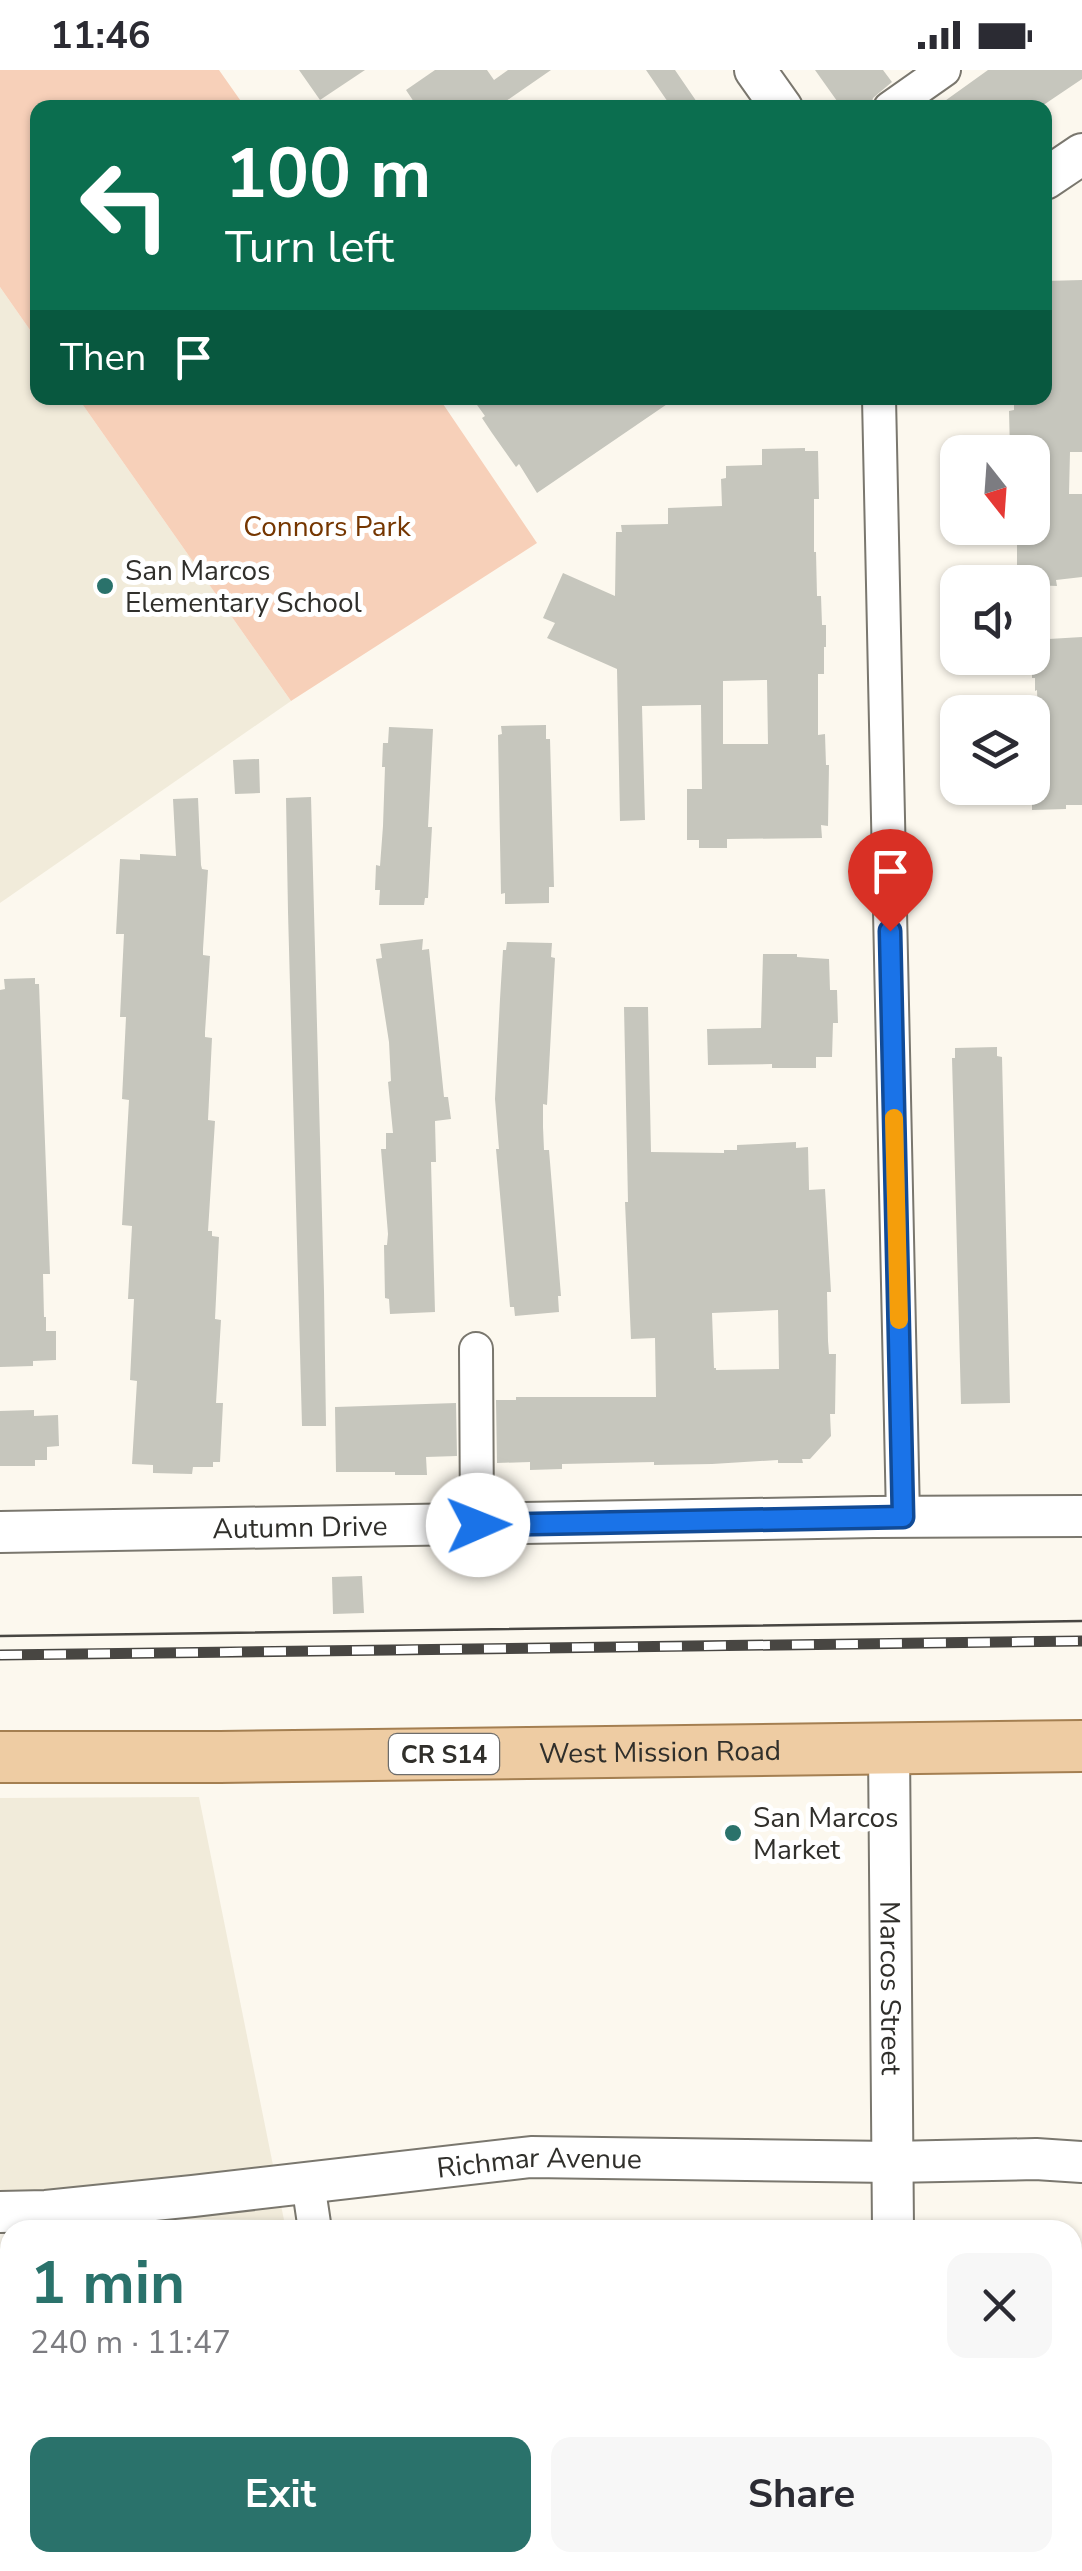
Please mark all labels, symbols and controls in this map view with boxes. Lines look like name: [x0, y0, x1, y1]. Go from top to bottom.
text: 11:46: [50, 10, 151, 61]
text: 100 m: [225, 126, 431, 222]
icon: left: [60, 140, 190, 270]
text: Turn left: [225, 217, 394, 278]
icon: arrive: [166, 330, 221, 385]
text: Then: [60, 332, 146, 383]
north arrow: [940, 435, 1050, 545]
map controls: [940, 435, 1050, 805]
park label: Connors Park: [243, 508, 412, 546]
place label: San Marcos Elementary School: [125, 552, 362, 622]
button: sound: [940, 565, 1050, 675]
marker: San Marcos Elementary School: [94, 575, 116, 597]
button: layers: [940, 695, 1050, 805]
pin: [848, 829, 933, 932]
icon: arrive: [863, 844, 918, 899]
position arrow: [426, 1473, 530, 1577]
street label: Autumn Drive: [212, 1507, 388, 1548]
street label: West Mission Road: [539, 1732, 781, 1773]
road number: CR S14: [389, 1734, 499, 1774]
place label: San Marcos Market: [753, 1799, 899, 1869]
marker: San Marcos Market: [722, 1822, 744, 1844]
street label: Marcos Street: [870, 1901, 910, 2075]
street label: Richmar Avenue: [435, 2139, 642, 2188]
text: 1 min: [30, 2242, 185, 2324]
button: close: [947, 2253, 1052, 2358]
text: 240 m · 11:47: [30, 2321, 231, 2364]
button: Exit: [30, 2437, 531, 2552]
button: Share: [551, 2437, 1052, 2552]

